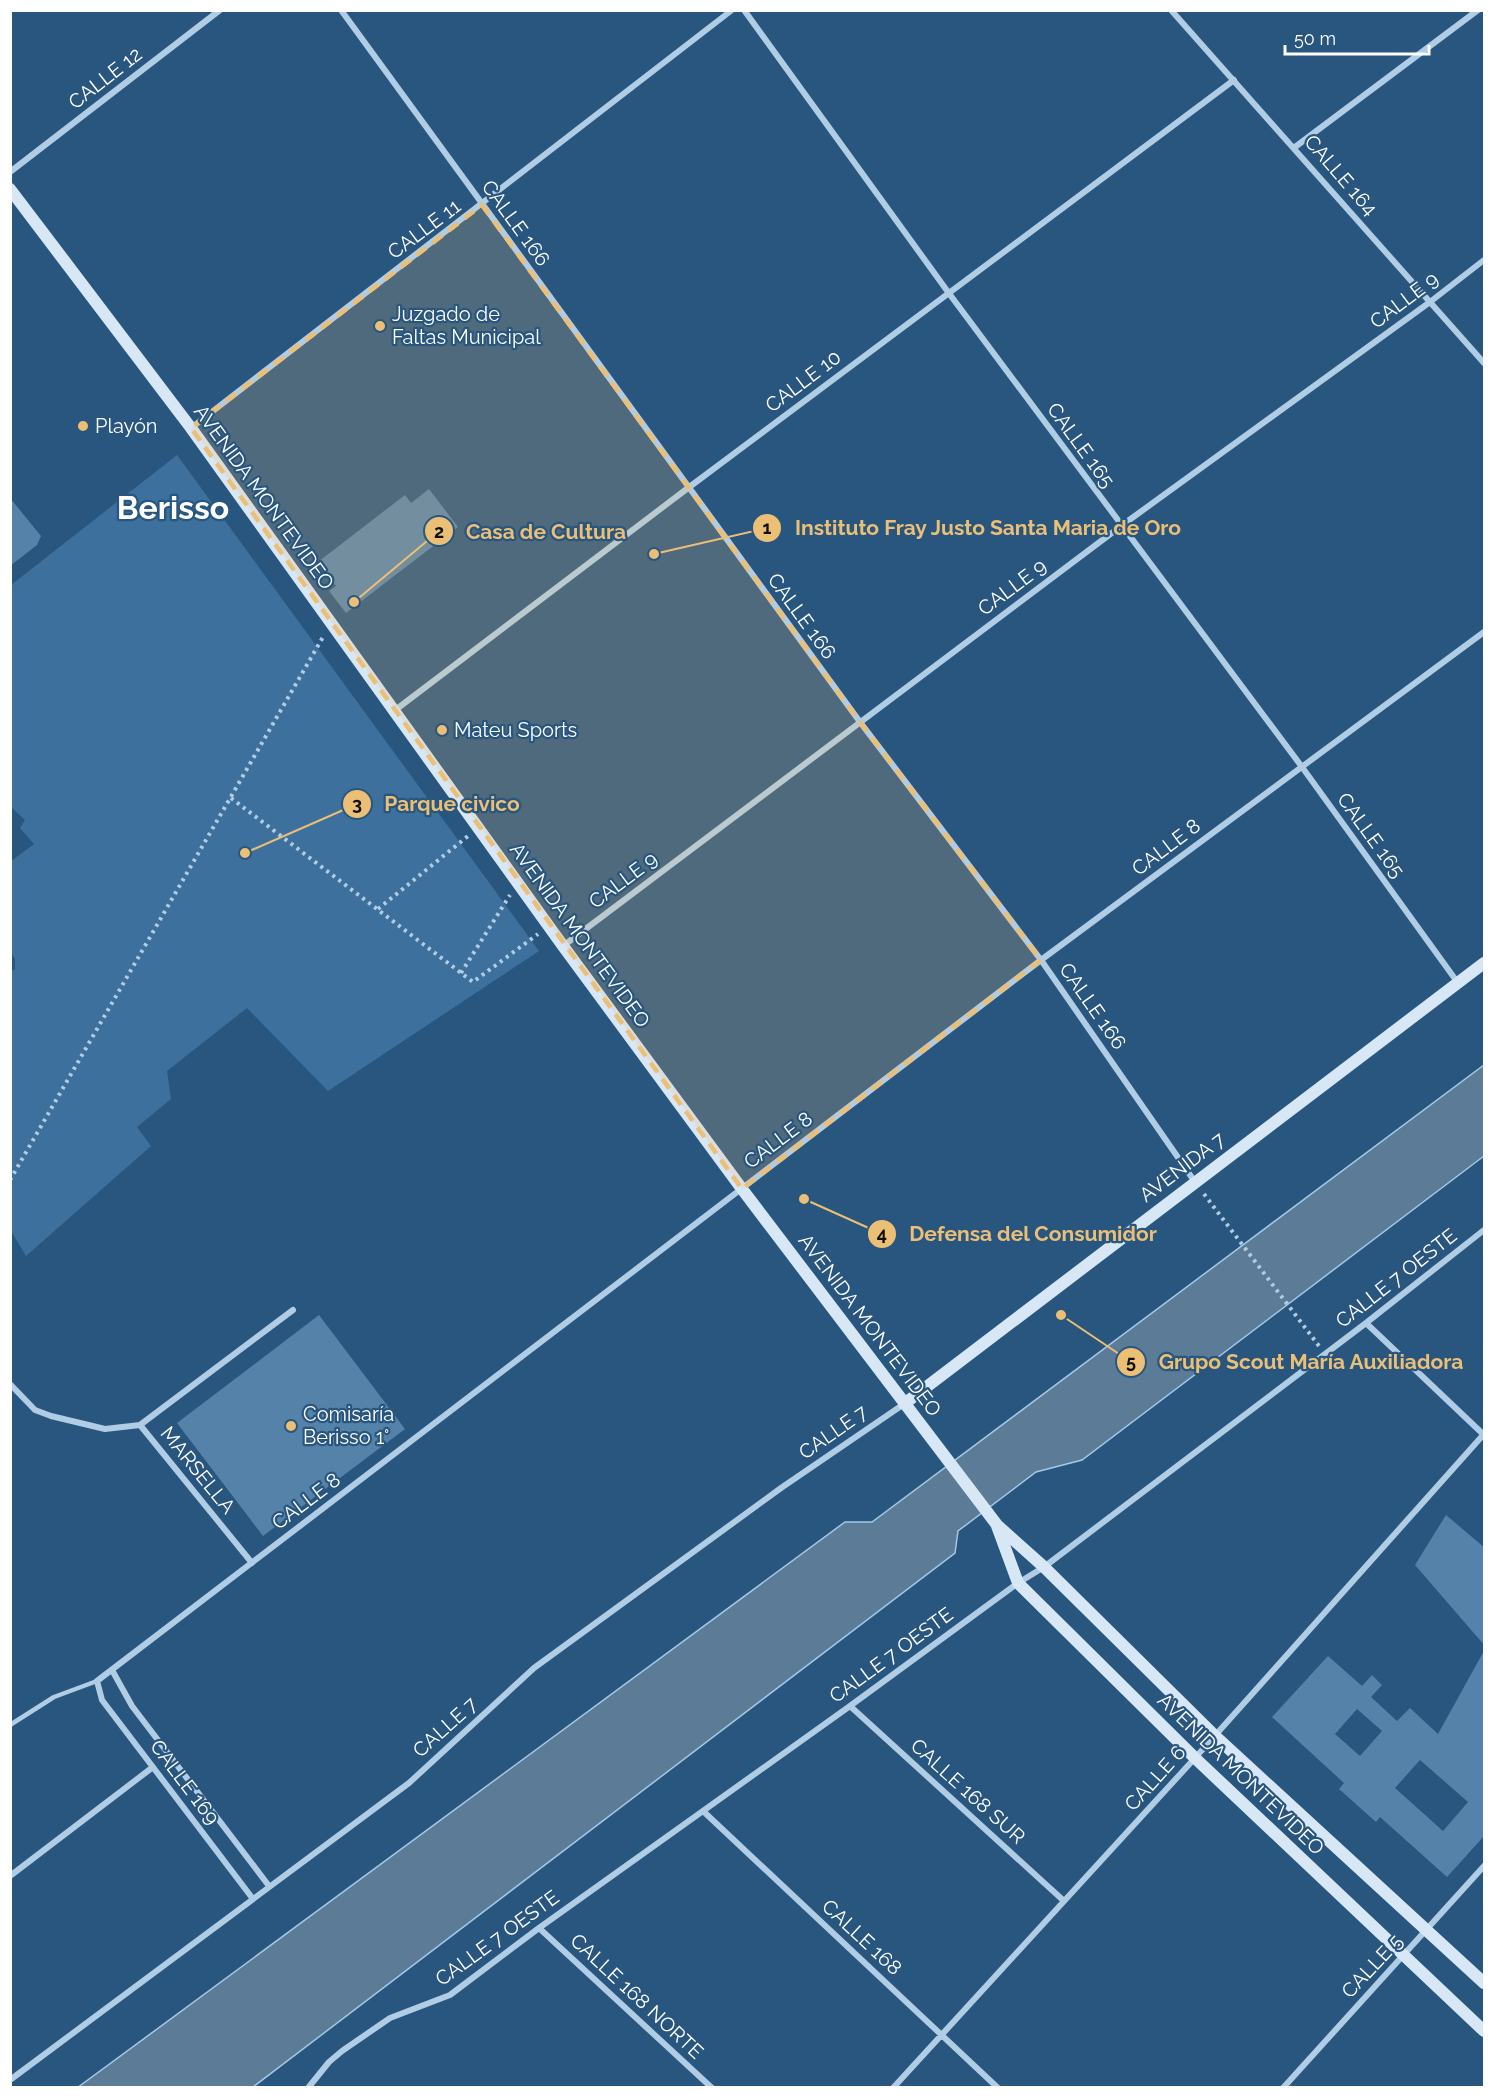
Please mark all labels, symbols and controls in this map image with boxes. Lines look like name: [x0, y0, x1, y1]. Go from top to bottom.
scale bar: [1285, 18, 1429, 56]
text: 50 m: [1294, 28, 1336, 49]
street label: CALLE 12: [63, 42, 147, 114]
street label: CALLE 164: [1299, 130, 1383, 220]
street label: CALLE 166: [477, 175, 555, 271]
street label: CALLE 11: [383, 194, 465, 264]
street label: CALLE 9: [1365, 267, 1443, 333]
place label: Juzgado de Faltas Municipal: [392, 302, 541, 349]
marker: Juzgado de Faltas Municipal: [373, 319, 387, 333]
street label: CALLE 10: [760, 345, 846, 417]
street label: CALLE 165: [1042, 398, 1120, 492]
street label: AVENIDA MONTEVIDEO: [189, 400, 339, 594]
place label: Playón: [95, 414, 158, 438]
marker: Playón: [76, 419, 90, 433]
district label: Berisso: [117, 489, 229, 526]
callout: Instituto Fray Justo Santa Maria de Oro: [752, 509, 1193, 548]
callout: Casa de Cultura: [424, 512, 638, 551]
text: Instituto Fray Justo Santa Maria de Oro: [795, 515, 1181, 540]
text: 1: [763, 517, 772, 538]
text: Casa de Cultura: [466, 519, 626, 544]
text: 2: [434, 521, 444, 542]
street label: CALLE 9: [973, 554, 1051, 620]
street label: CALLE 166: [763, 568, 841, 664]
place label: Mateu Sports: [454, 718, 577, 742]
marker: Mateu Sports: [435, 723, 449, 737]
callout: Parque civico: [342, 784, 532, 823]
street label: CALLE 165: [1332, 788, 1410, 882]
text: Parque civico: [384, 791, 520, 816]
text: 3: [352, 793, 362, 814]
street label: CALLE 8: [1127, 813, 1205, 881]
street label: AVENIDA MONTEVIDEO: [505, 838, 655, 1032]
street label: CALLE 9: [584, 847, 662, 913]
street label: CALLE 166: [1054, 958, 1132, 1054]
street label: CALLE 8: [739, 1106, 817, 1174]
street label: AVENIDA 7: [1134, 1127, 1230, 1207]
callout: Defensa del Consumidor: [867, 1215, 1169, 1254]
text: Defensa del Consumidor: [909, 1221, 1157, 1246]
text: 4: [877, 1223, 887, 1244]
street label: CALLE 7 OESTE: [1331, 1223, 1461, 1333]
street label: AVENIDA MONTEVIDEO: [793, 1229, 947, 1421]
callout: Grupo Scout María Auxiliadora: [1116, 1342, 1475, 1381]
text: Grupo Scout María Auxiliadora: [1159, 1349, 1463, 1374]
text: 5: [1126, 1351, 1136, 1372]
street label: CALLE 7: [794, 1400, 872, 1464]
place label: Comisaría Berisso 1°: [303, 1402, 394, 1449]
marker: Comisaría Berisso 1°: [284, 1419, 298, 1433]
street label: MARSELLA: [156, 1422, 241, 1519]
street label: CALLE 8: [267, 1467, 345, 1535]
street label: CALLE 7 OESTE: [824, 1602, 958, 1708]
street label: AVENIDA MONTEVIDEO: [1153, 1688, 1329, 1860]
street label: CALLE 7: [408, 1692, 482, 1762]
street label: CALLE 168 SUR: [906, 1733, 1030, 1849]
street label: CALLE 169: [145, 1735, 225, 1829]
street label: CALLE 6: [1119, 1740, 1191, 1816]
street label: CALLE 7 OESTE: [430, 1885, 564, 1991]
street label: CALLE 168: [817, 1894, 907, 1980]
street label: CALLE 168 NORTE: [566, 1928, 708, 2064]
street label: CALLE 5: [1336, 1929, 1408, 2003]

